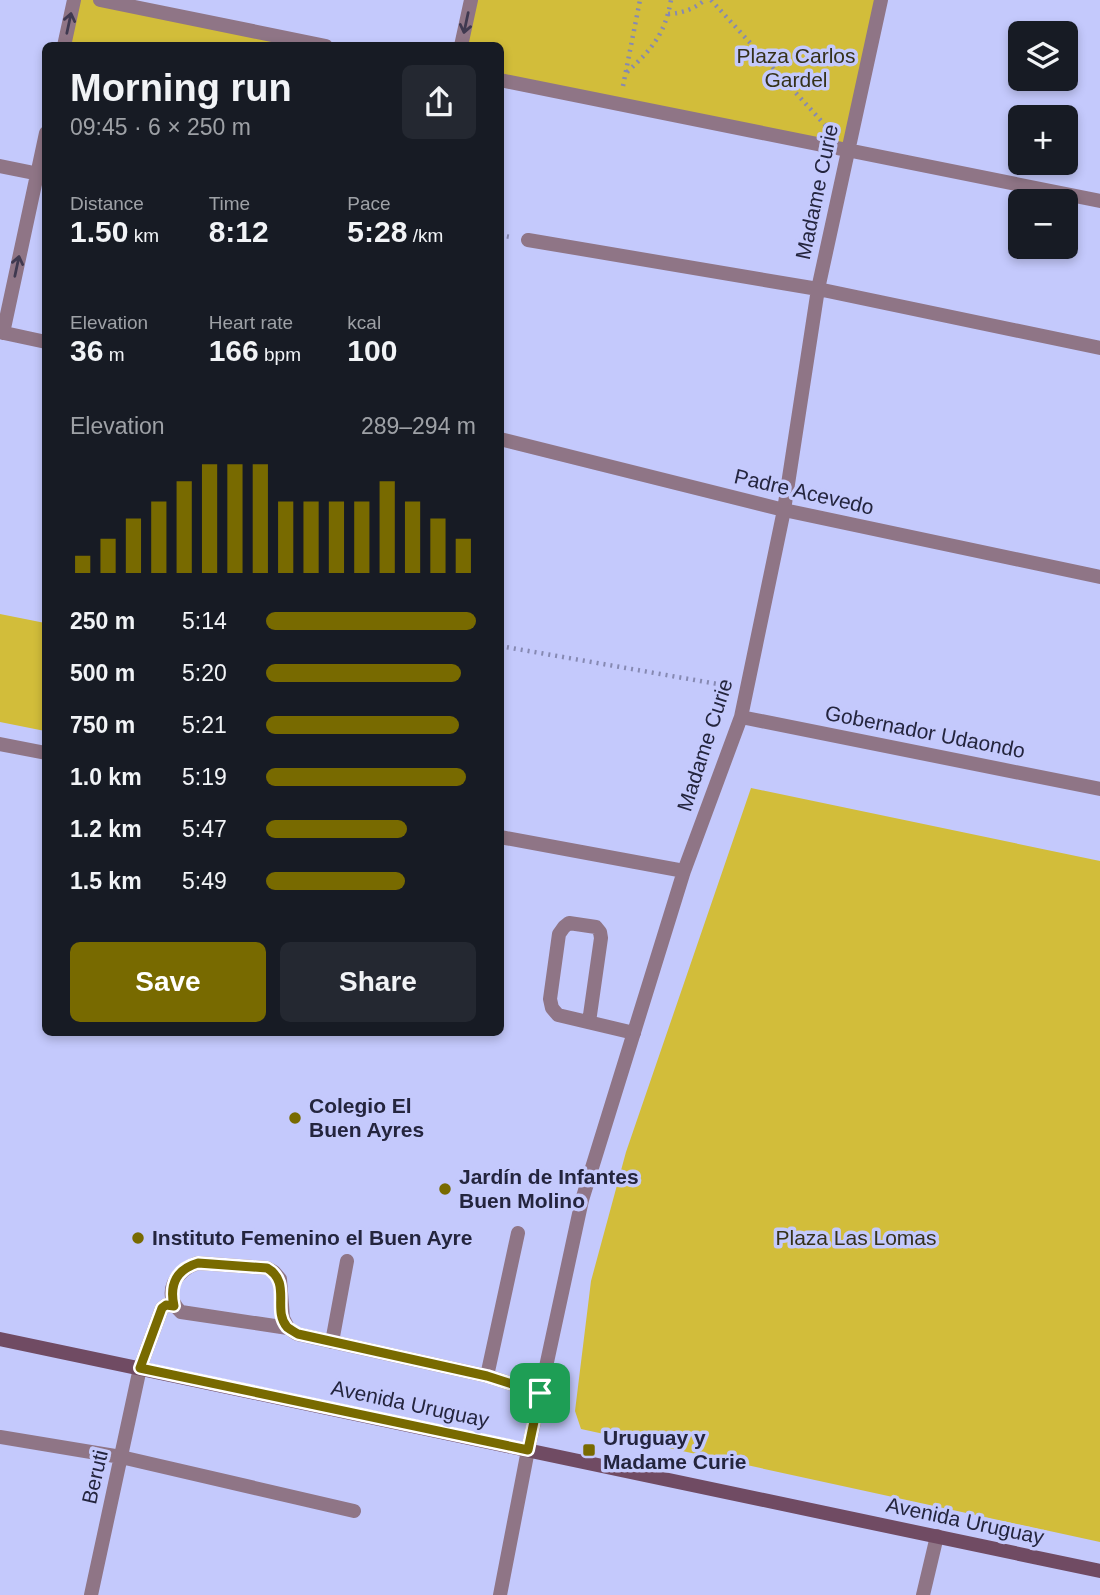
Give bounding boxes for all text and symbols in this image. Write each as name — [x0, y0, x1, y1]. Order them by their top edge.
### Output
one-way arrow — [459, 11, 473, 34]
one-way arrow — [63, 12, 76, 35]
map controls — [1008, 21, 1078, 259]
button: layers — [1008, 21, 1078, 91]
park label: Plaza Carlos Gardel — [736, 44, 856, 91]
button: share — [402, 65, 476, 139]
text: Morning run — [70, 67, 292, 109]
button: + — [1008, 105, 1078, 175]
text: 09:45 · 6 × 250 m — [70, 114, 251, 140]
street label: Madame Curie — [791, 122, 842, 262]
button: − — [1008, 189, 1078, 259]
text: Distance — [70, 193, 144, 214]
text: Time — [209, 193, 250, 214]
text: Pace — [347, 193, 391, 214]
text: 1.50 — [70, 215, 128, 248]
text: 8:12 — [209, 215, 269, 248]
text: 5:28 — [347, 215, 407, 248]
text: km — [128, 225, 159, 246]
text: /km — [407, 225, 443, 246]
one-way arrow — [10, 255, 24, 278]
text: Elevation — [70, 312, 148, 333]
text: Heart rate — [209, 312, 293, 333]
text: kcal — [347, 312, 381, 333]
text: 36 — [70, 334, 103, 367]
text: 166 — [209, 334, 259, 367]
text: 100 — [347, 334, 397, 367]
text: m — [103, 344, 124, 365]
text: bpm — [259, 344, 301, 365]
text: Elevation — [70, 413, 165, 439]
text: 289–294 m — [361, 413, 476, 439]
street label: Padre Acevedo — [732, 464, 876, 519]
text: 250 m — [70, 608, 135, 634]
text: 5:14 — [182, 608, 227, 634]
text: 500 m — [70, 660, 135, 686]
text: 5:20 — [182, 660, 227, 686]
street label: Madame Curie — [672, 676, 737, 814]
street label: Gobernador Udaondo — [823, 701, 1027, 762]
text: 750 m — [70, 712, 135, 738]
text: 5:21 — [182, 712, 227, 738]
text: 1.0 km — [70, 764, 142, 790]
text: 5:19 — [182, 764, 227, 790]
text: 1.2 km — [70, 816, 142, 842]
text: 5:47 — [182, 816, 227, 842]
text: 1.5 km — [70, 868, 142, 894]
text: 5:49 — [182, 868, 227, 894]
button: Save — [70, 942, 266, 1022]
button: Share — [280, 942, 476, 1022]
place label: Colegio El Buen Ayres — [309, 1094, 424, 1141]
marker: Colegio El Buen Ayres — [287, 1110, 303, 1126]
place label: Jardín de Infantes Buen Molino — [459, 1165, 639, 1212]
marker: Jardín de Infantes Buen Molino — [437, 1181, 453, 1197]
place label: Instituto Femenino el Buen Ayre — [152, 1226, 472, 1249]
park label: Plaza Las Lomas — [775, 1226, 937, 1249]
marker: Instituto Femenino el Buen Ayre — [130, 1230, 146, 1246]
pin — [510, 1363, 570, 1423]
icon: arrive — [521, 1374, 559, 1412]
street label: Avenida Uruguay — [329, 1376, 492, 1432]
place label: Uruguay y Madame Curie — [603, 1426, 747, 1473]
marker: Uruguay y Madame Curie — [581, 1442, 597, 1458]
street label: Beruti — [77, 1448, 112, 1506]
street label: Avenida Uruguay — [884, 1493, 1047, 1549]

